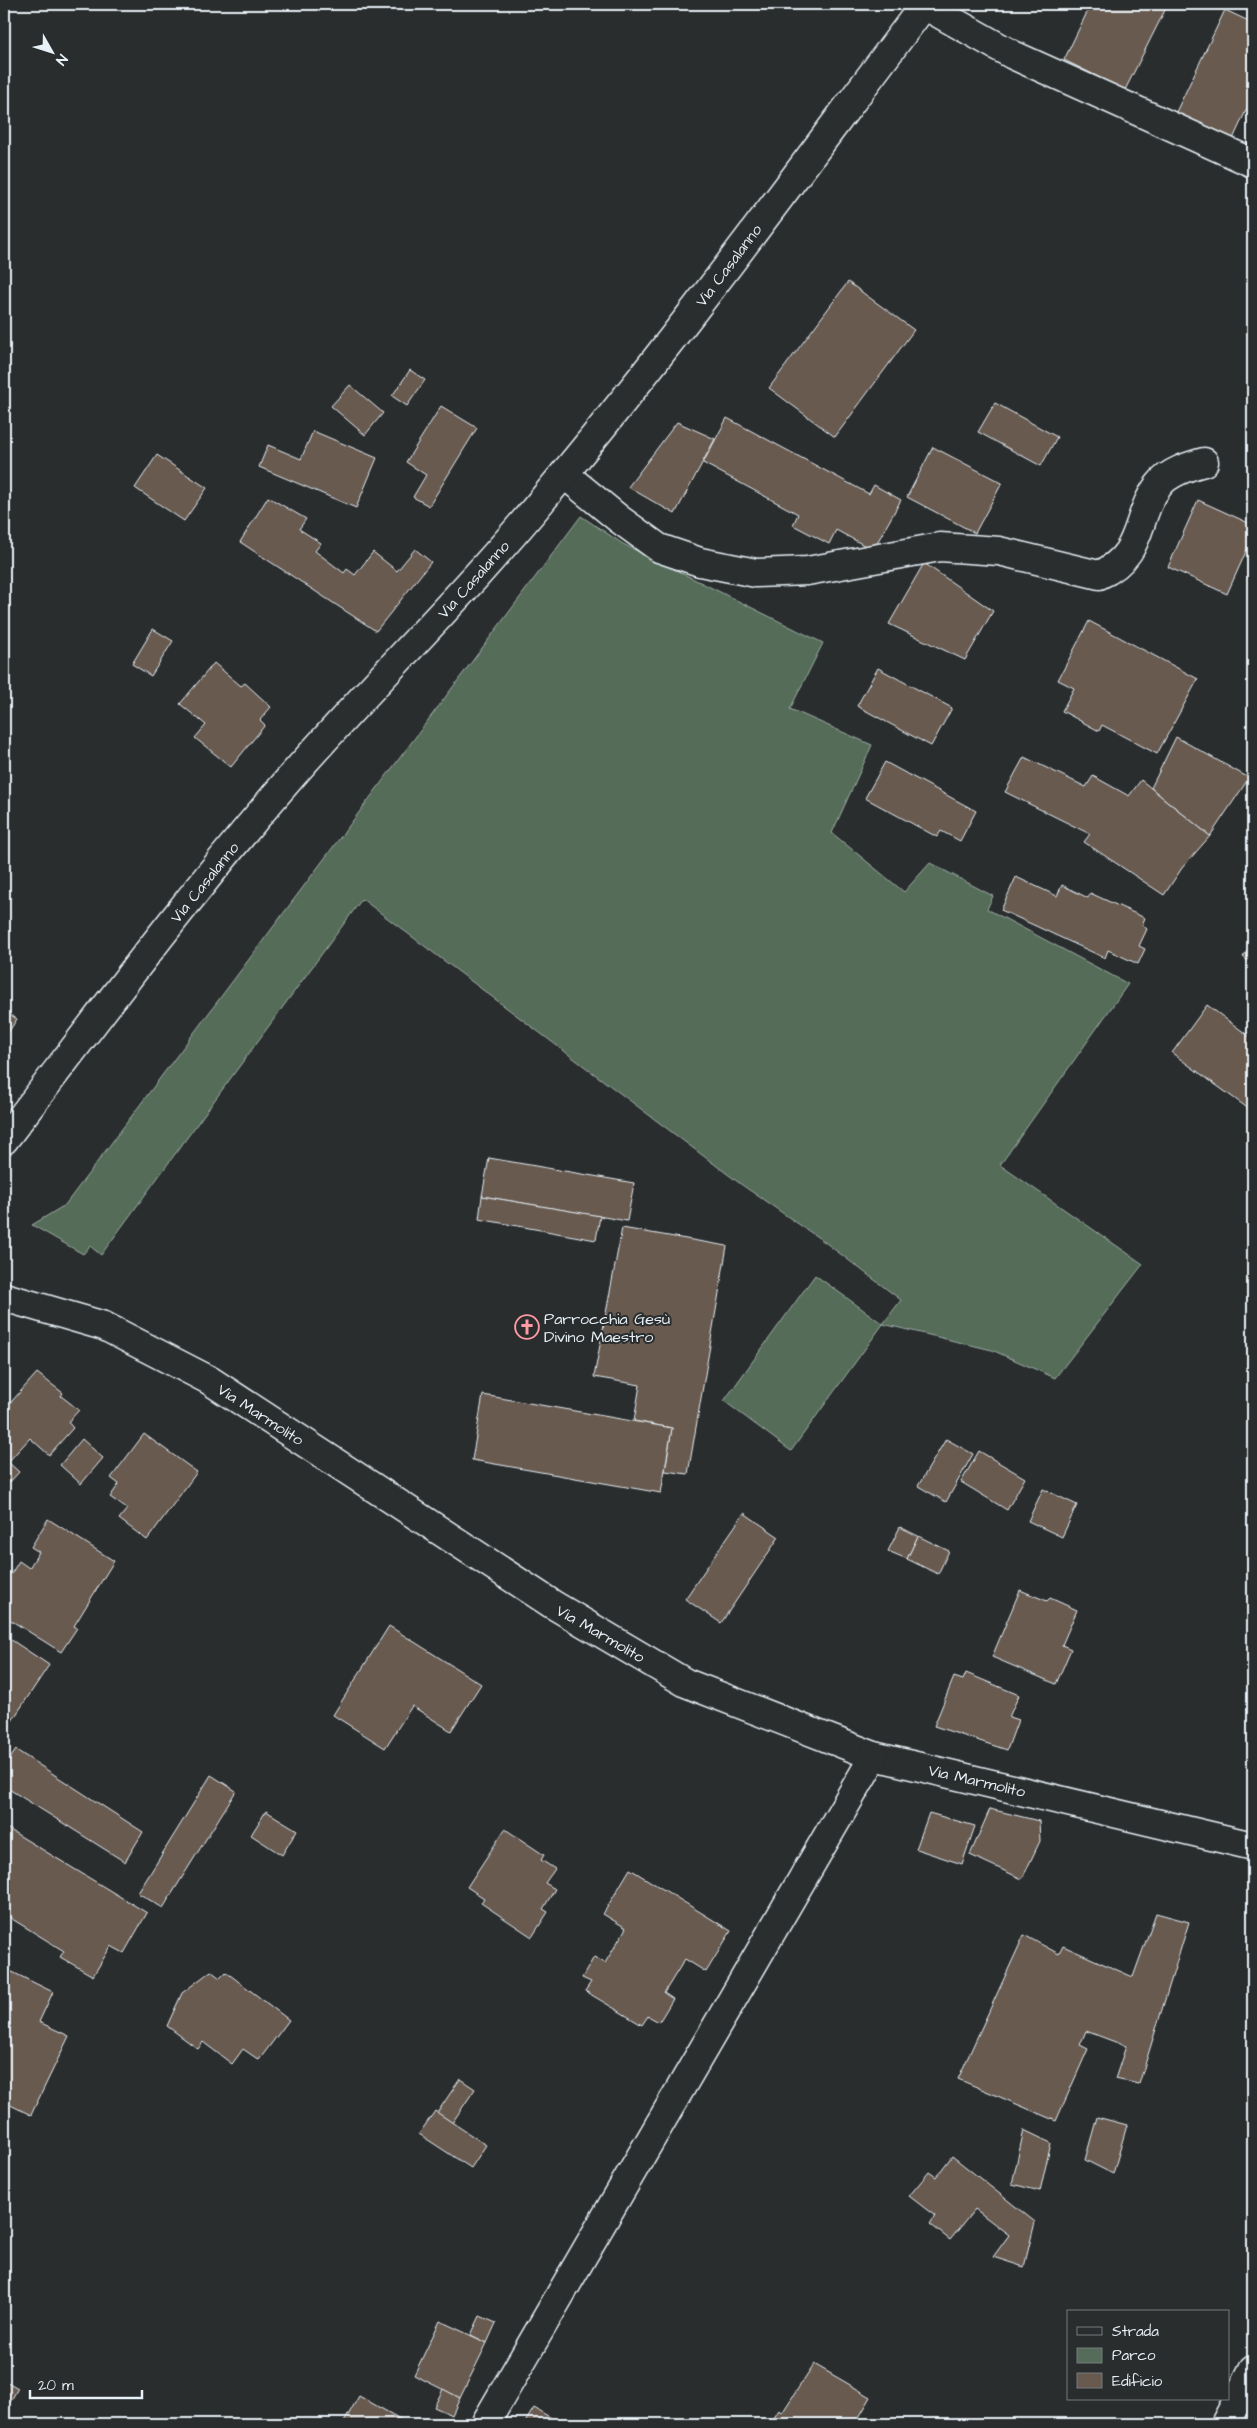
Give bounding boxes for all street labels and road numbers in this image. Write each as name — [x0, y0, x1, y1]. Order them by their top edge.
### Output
street label: Via Casalanno — [690, 220, 767, 311]
street label: Via Casalanno — [433, 536, 515, 624]
street label: Via Casalanno — [165, 838, 244, 928]
street label: Via Marmolito — [213, 1379, 308, 1451]
street label: Via Marmolito — [552, 1600, 649, 1668]
street label: Via Marmolito — [926, 1759, 1028, 1803]

